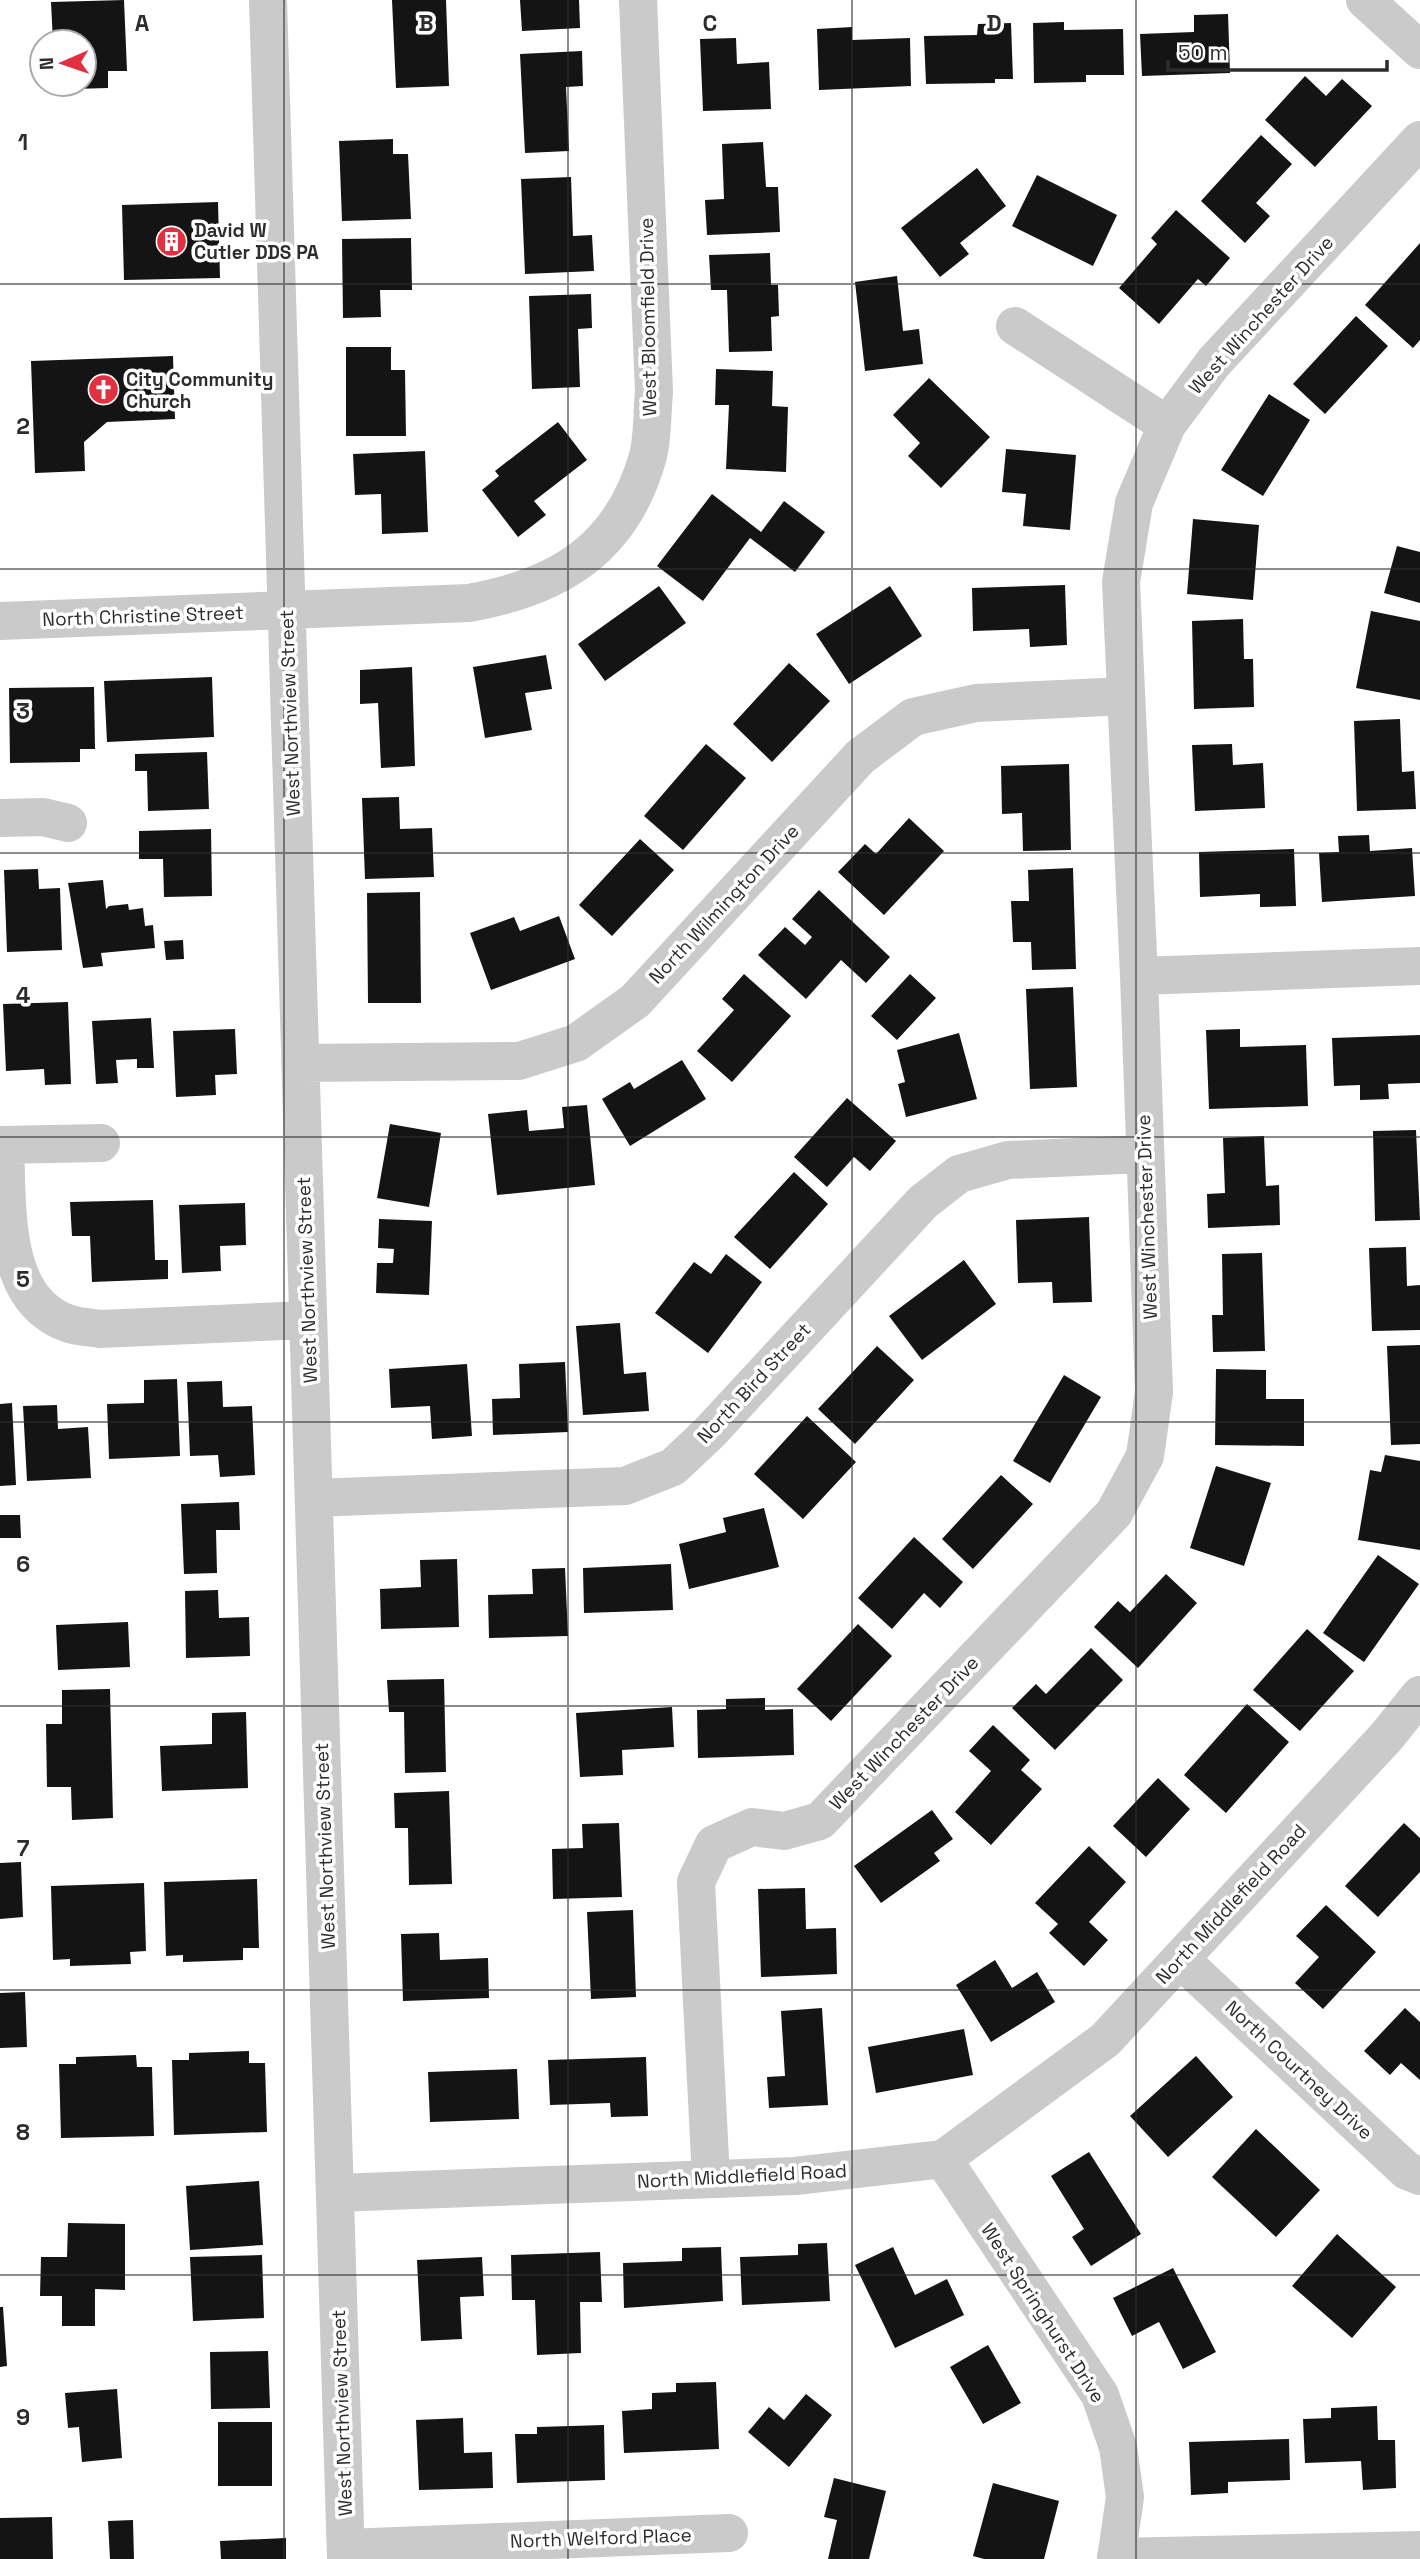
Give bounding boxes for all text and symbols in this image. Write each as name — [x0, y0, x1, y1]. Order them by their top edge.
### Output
text: A — [135, 8, 150, 38]
text: B — [418, 8, 434, 38]
text: C — [703, 8, 717, 38]
text: D — [986, 8, 1002, 38]
north arrow — [28, 28, 98, 98]
scale bar — [1168, 28, 1387, 72]
text: 50 m — [1178, 39, 1228, 66]
text: N — [34, 57, 59, 70]
text: 1 — [18, 127, 28, 157]
street label: West Bloomfield Drive — [634, 217, 662, 417]
place label: David W Cutler DDS PA — [194, 218, 319, 265]
building icon: David W Cutler DDS PA — [154, 224, 188, 258]
street label: West Winchester Drive — [1183, 230, 1339, 400]
place label: City Community Church — [126, 367, 273, 414]
church icon: City Community Church — [86, 373, 120, 407]
text: 2 — [16, 411, 30, 441]
street label: North Christine Street — [42, 600, 244, 632]
street label: West Northview Street — [274, 609, 306, 817]
text: 3 — [16, 696, 30, 726]
street label: North Wilmington Drive — [643, 819, 805, 989]
text: 4 — [16, 980, 31, 1010]
street label: West Winchester Drive — [1131, 1114, 1163, 1320]
street label: West Northview Street — [291, 1176, 323, 1384]
text: 5 — [16, 1264, 30, 1294]
street label: North Bird Street — [692, 1317, 816, 1449]
text: 6 — [16, 1549, 30, 1579]
street label: West Winchester Drive — [824, 1651, 984, 1815]
street label: West Northview Street — [309, 1742, 341, 1950]
street label: North Middlefield Road — [1150, 1819, 1312, 1989]
text: 7 — [17, 1833, 30, 1863]
street label: North Courtney Drive — [1220, 1995, 1378, 2145]
text: 8 — [16, 2117, 30, 2147]
street label: North Middlefield Road — [636, 2158, 848, 2194]
street label: West Springhurst Drive — [975, 2218, 1111, 2408]
street label: West Northview Street — [326, 2309, 358, 2517]
text: 9 — [16, 2402, 30, 2432]
street label: North Welford Place — [510, 2522, 692, 2554]

